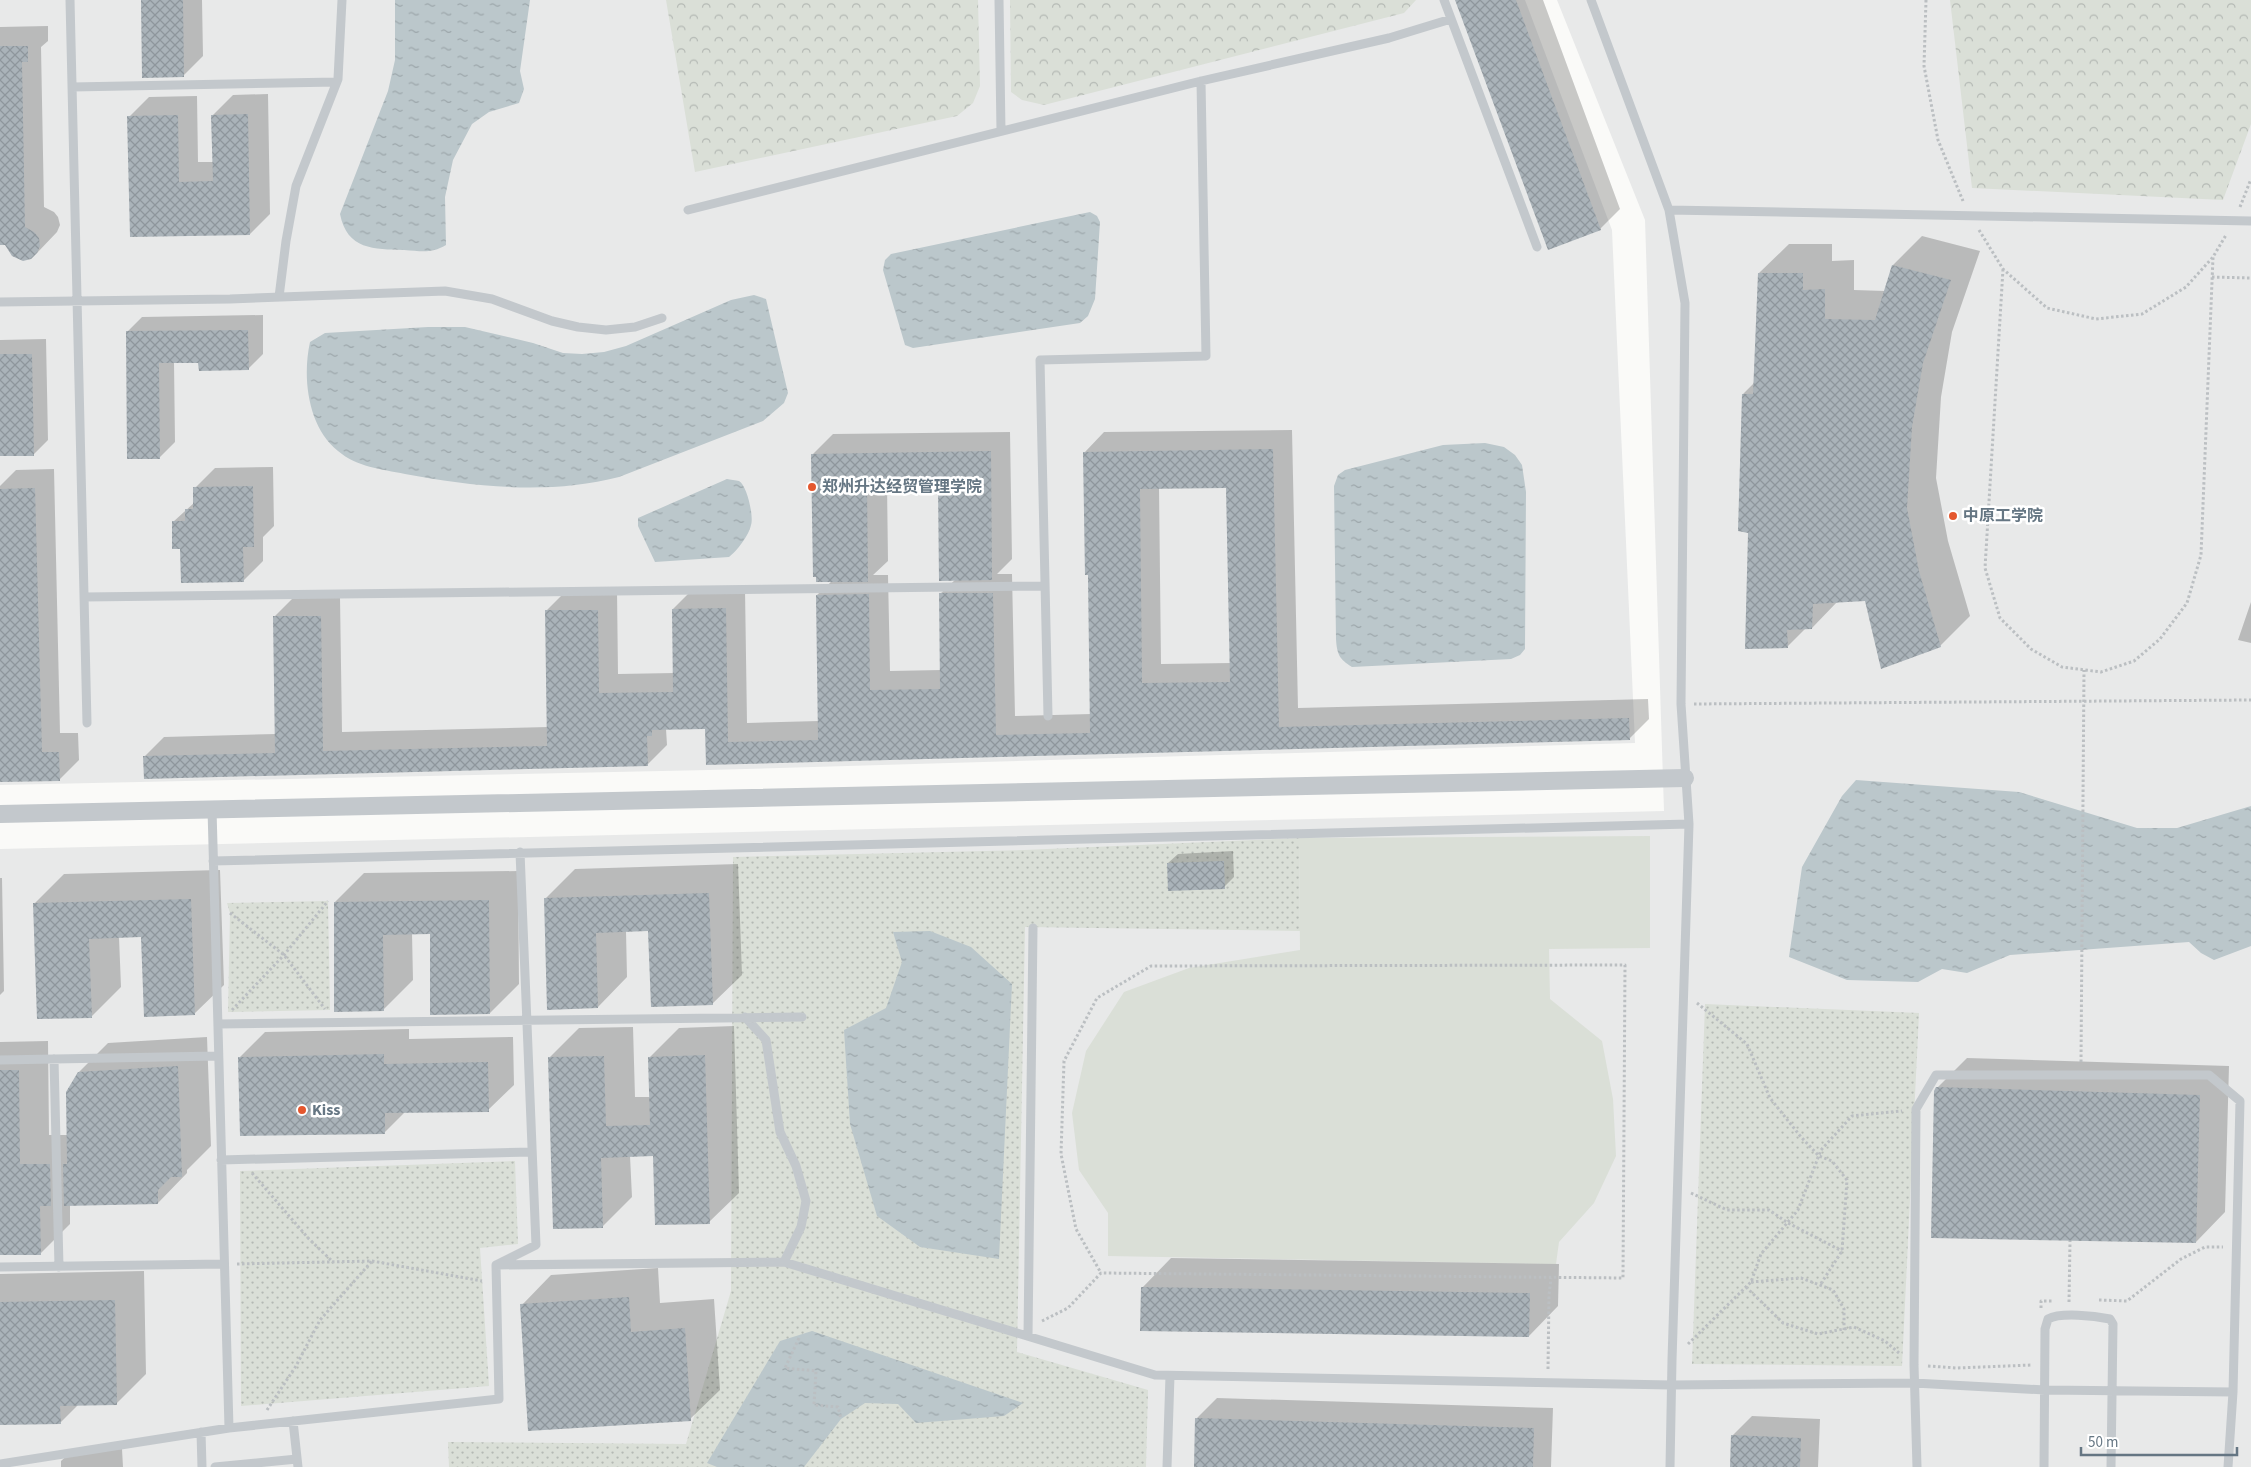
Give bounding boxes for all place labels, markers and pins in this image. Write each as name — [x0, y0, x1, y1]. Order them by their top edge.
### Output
place label: 郑州升达经贸管理学院 — [822, 476, 982, 498]
marker: 郑州升达经贸管理学院 — [806, 481, 818, 493]
place label: 中原工学院 — [1963, 505, 2043, 527]
marker: 中原工学院 — [1947, 510, 1959, 522]
place label: Kiss — [312, 1099, 340, 1121]
marker: Kiss — [296, 1104, 308, 1116]

